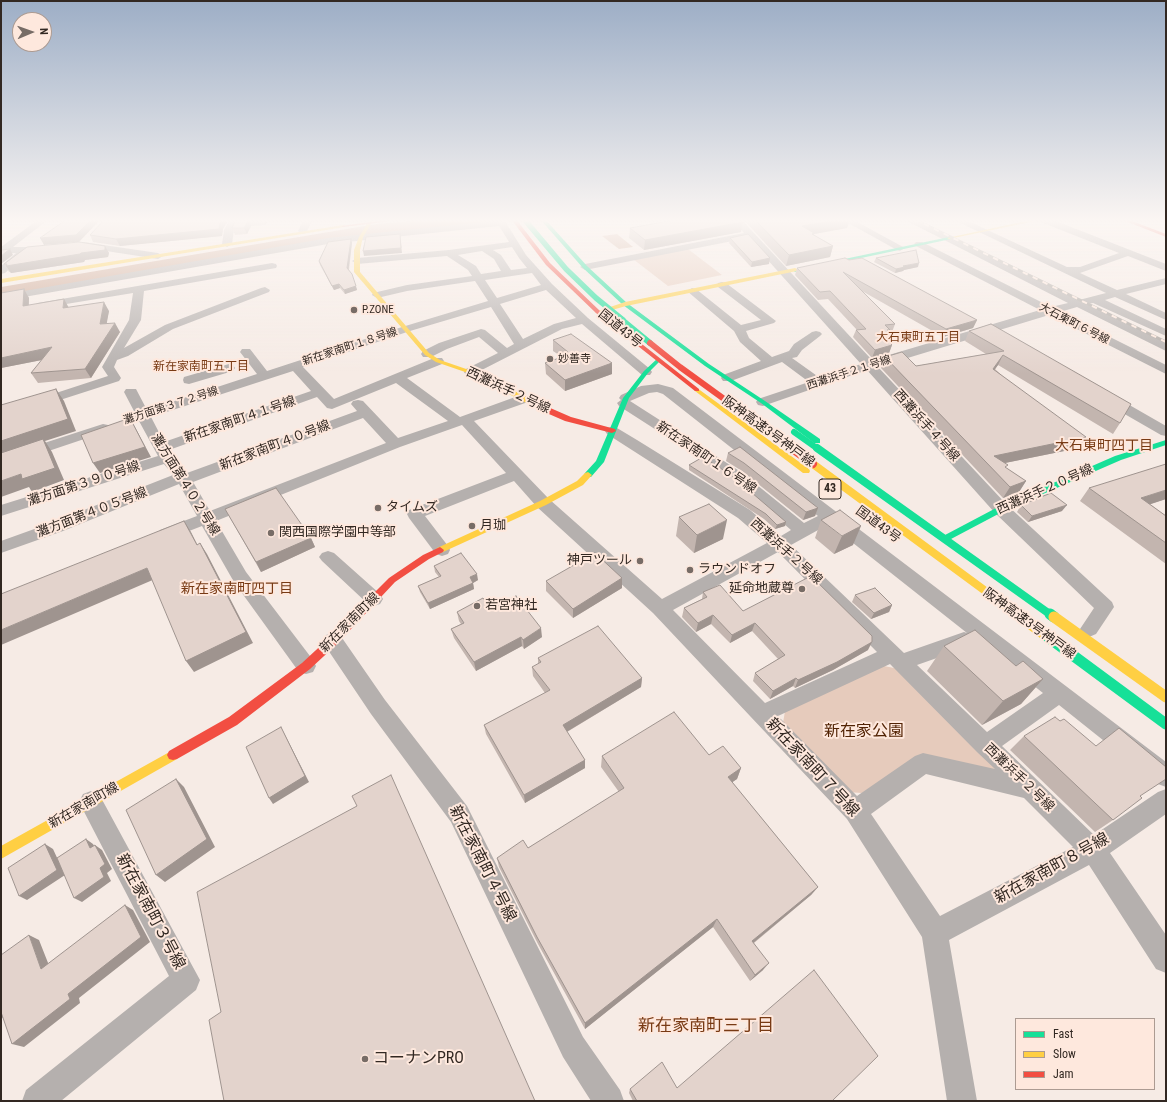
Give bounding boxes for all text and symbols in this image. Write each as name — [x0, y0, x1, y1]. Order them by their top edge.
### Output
north arrow — [12, 12, 52, 52]
text: N — [37, 28, 50, 35]
street label: 大石東町６号線 — [1037, 301, 1111, 347]
place label: P.ZONE — [362, 303, 394, 317]
marker: P.ZONE — [349, 305, 359, 315]
street label: 国道43号 — [595, 307, 645, 351]
street label: 新在家南町１８号線 — [301, 325, 399, 369]
district label: 大石東町五丁目 — [876, 331, 960, 345]
place label: 妙善寺 — [558, 352, 591, 366]
street label: 西灘浜手２１号線 — [805, 353, 893, 393]
marker: 妙善寺 — [545, 354, 555, 364]
district label: 新在家南町五丁目 — [153, 360, 249, 374]
street label: 西灘浜手２号線 — [463, 365, 553, 417]
street label: 灘方面第３７２号線 — [122, 384, 220, 428]
street label: 西灘浜手４号線 — [890, 387, 962, 465]
street label: 阪神高速3号神戸線 — [719, 393, 817, 471]
street label: 新在家南町４１号線 — [182, 394, 298, 446]
street label: 新在家南町４０号線 — [218, 418, 332, 474]
street label: 新在家南町１６号線 — [653, 419, 759, 497]
street label: 灘方面第４０２号線 — [147, 431, 223, 539]
district label: 大石東町四丁目 — [1055, 438, 1153, 454]
street label: 灘方面第３９０号線 — [26, 459, 142, 509]
street label: 西灘浜手２０号線 — [994, 462, 1096, 518]
road number: 43 — [819, 479, 841, 499]
street label: 灘方面第４０５号線 — [35, 485, 149, 541]
place label: タイムズ — [386, 500, 438, 516]
marker: タイムズ — [373, 503, 383, 513]
street label: 国道43号 — [852, 503, 904, 547]
street label: 西灘浜手２号線 — [747, 516, 825, 588]
place label: 月珈 — [480, 518, 506, 534]
marker: 月珈 — [467, 521, 477, 531]
place label: 関西国際学園中等部 — [279, 525, 396, 541]
marker: 関西国際学園中等部 — [266, 528, 276, 538]
place label: 神戸ツール — [567, 553, 632, 569]
marker: 神戸ツール — [635, 556, 645, 566]
place label: ラウンドオフ — [698, 562, 776, 578]
marker: ラウンドオフ — [685, 565, 695, 575]
district label: 新在家南町四丁目 — [181, 581, 293, 597]
place label: 延命地蔵尊 — [729, 581, 794, 597]
marker: 延命地蔵尊 — [797, 584, 807, 594]
street label: 阪神高速3号神戸線 — [980, 585, 1078, 663]
street label: 新在家南町線 — [317, 590, 383, 656]
place label: 若宮神社 — [485, 598, 537, 614]
marker: 若宮神社 — [472, 601, 482, 611]
street label: 新在家南町７号線 — [761, 715, 863, 821]
park label: 新在家公園 — [824, 722, 904, 742]
street label: 西灘浜手２号線 — [981, 741, 1057, 815]
street label: 新在家南町線 — [46, 780, 122, 832]
street label: 新在家南町４号線 — [444, 803, 520, 925]
street label: 新在家南町８号線 — [991, 830, 1113, 908]
street label: 新在家南町３号線 — [111, 851, 189, 973]
district label: 新在家南町三丁目 — [638, 1017, 774, 1037]
legend — [1015, 1018, 1155, 1090]
text: Fast — [1053, 1027, 1073, 1041]
text: Slow — [1053, 1047, 1076, 1061]
place label: コーナンPRO — [373, 1049, 464, 1069]
marker: コーナンPRO — [360, 1054, 370, 1064]
text: Jam — [1053, 1067, 1074, 1081]

